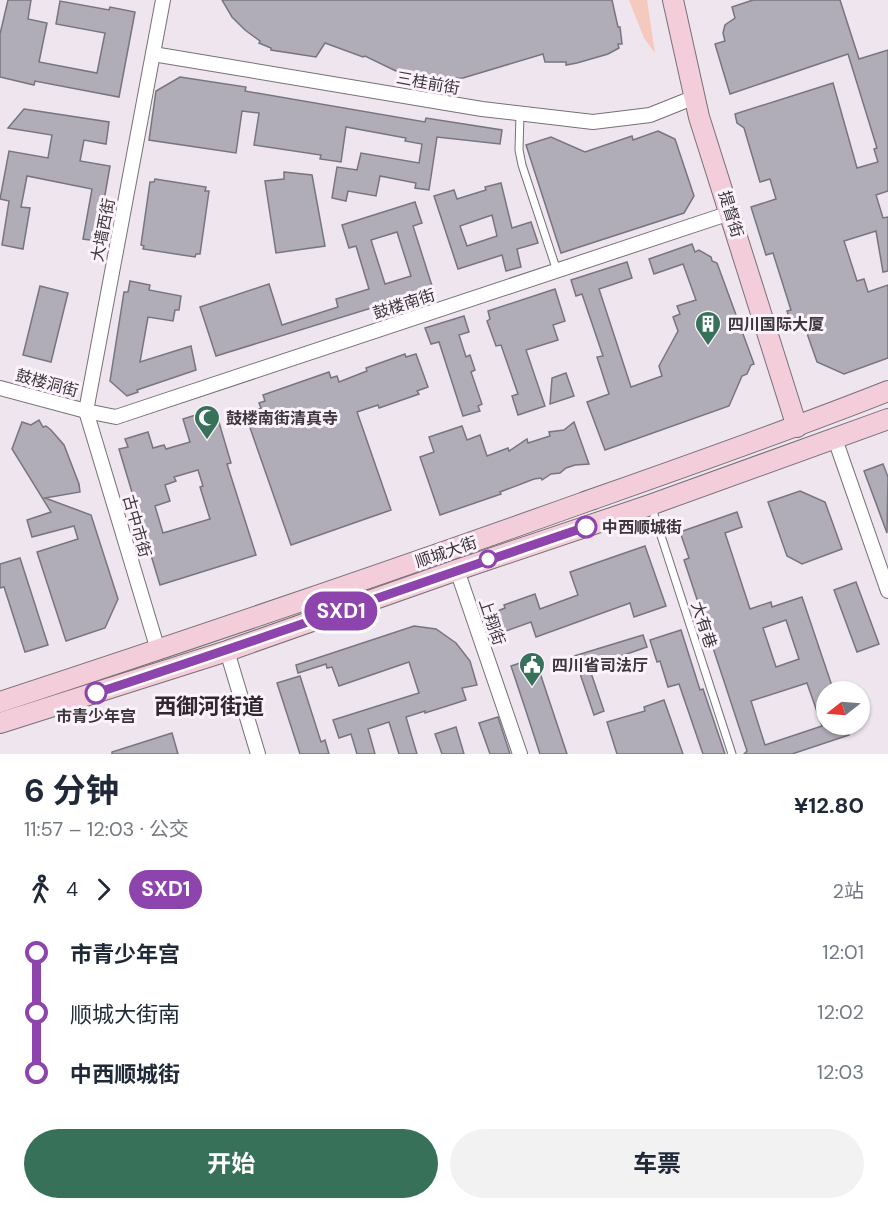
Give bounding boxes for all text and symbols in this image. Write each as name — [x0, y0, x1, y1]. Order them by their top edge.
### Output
street label: 三桂前街 — [395, 67, 461, 99]
street label: 提督街 — [714, 188, 748, 240]
street label: 大墙西街 — [87, 197, 119, 263]
street label: 鼓楼南街 — [370, 284, 438, 324]
building icon: 四川国际大厦 — [693, 309, 723, 347]
place label: 四川国际大厦 — [728, 314, 824, 335]
street label: 鼓楼洞街 — [13, 365, 81, 401]
mosque icon: 鼓楼南街清真寺 — [192, 403, 222, 441]
place label: 鼓楼南街清真寺 — [226, 408, 338, 429]
street label: 古中市街 — [118, 492, 156, 560]
marker: 中西顺城街 — [575, 516, 597, 538]
place label: 中西顺城街 — [602, 517, 682, 538]
street label: 顺城大街 — [412, 532, 480, 572]
unlabelled marker — [479, 550, 497, 568]
line badge: SXD1 — [299, 592, 383, 630]
street label: 上翔街 — [474, 596, 510, 648]
text: SXD1 — [316, 597, 366, 625]
street label: 大有巷 — [687, 599, 721, 651]
public building icon: 四川省司法厅 — [517, 650, 547, 688]
place label: 四川省司法厅 — [552, 655, 648, 676]
north arrow — [816, 681, 870, 735]
map controls — [816, 681, 870, 735]
marker: 市青少年宫 — [85, 682, 107, 704]
district label: 西御河街道 — [154, 692, 264, 721]
place label: 市青少年宫 — [56, 706, 136, 727]
text: 6 分钟 — [24, 769, 119, 812]
text: ¥12.80 — [794, 791, 864, 820]
text: 11:57 – 12:03 · 公交 — [24, 816, 189, 842]
icon: walk — [24, 873, 57, 906]
icon: forward — [87, 873, 120, 906]
text: SXD1 — [141, 875, 190, 903]
text: 4 — [66, 876, 78, 902]
text: 2站 — [832, 878, 864, 904]
text: 12:01 — [822, 939, 864, 965]
text: 市青少年宫 — [70, 940, 180, 969]
text: 12:02 — [817, 999, 864, 1025]
text: 顺城大街南 — [70, 1000, 180, 1029]
text: 12:03 — [817, 1059, 864, 1085]
text: 中西顺城街 — [70, 1060, 180, 1089]
button: 开始 — [24, 1129, 438, 1198]
button: 车票 — [450, 1129, 864, 1198]

